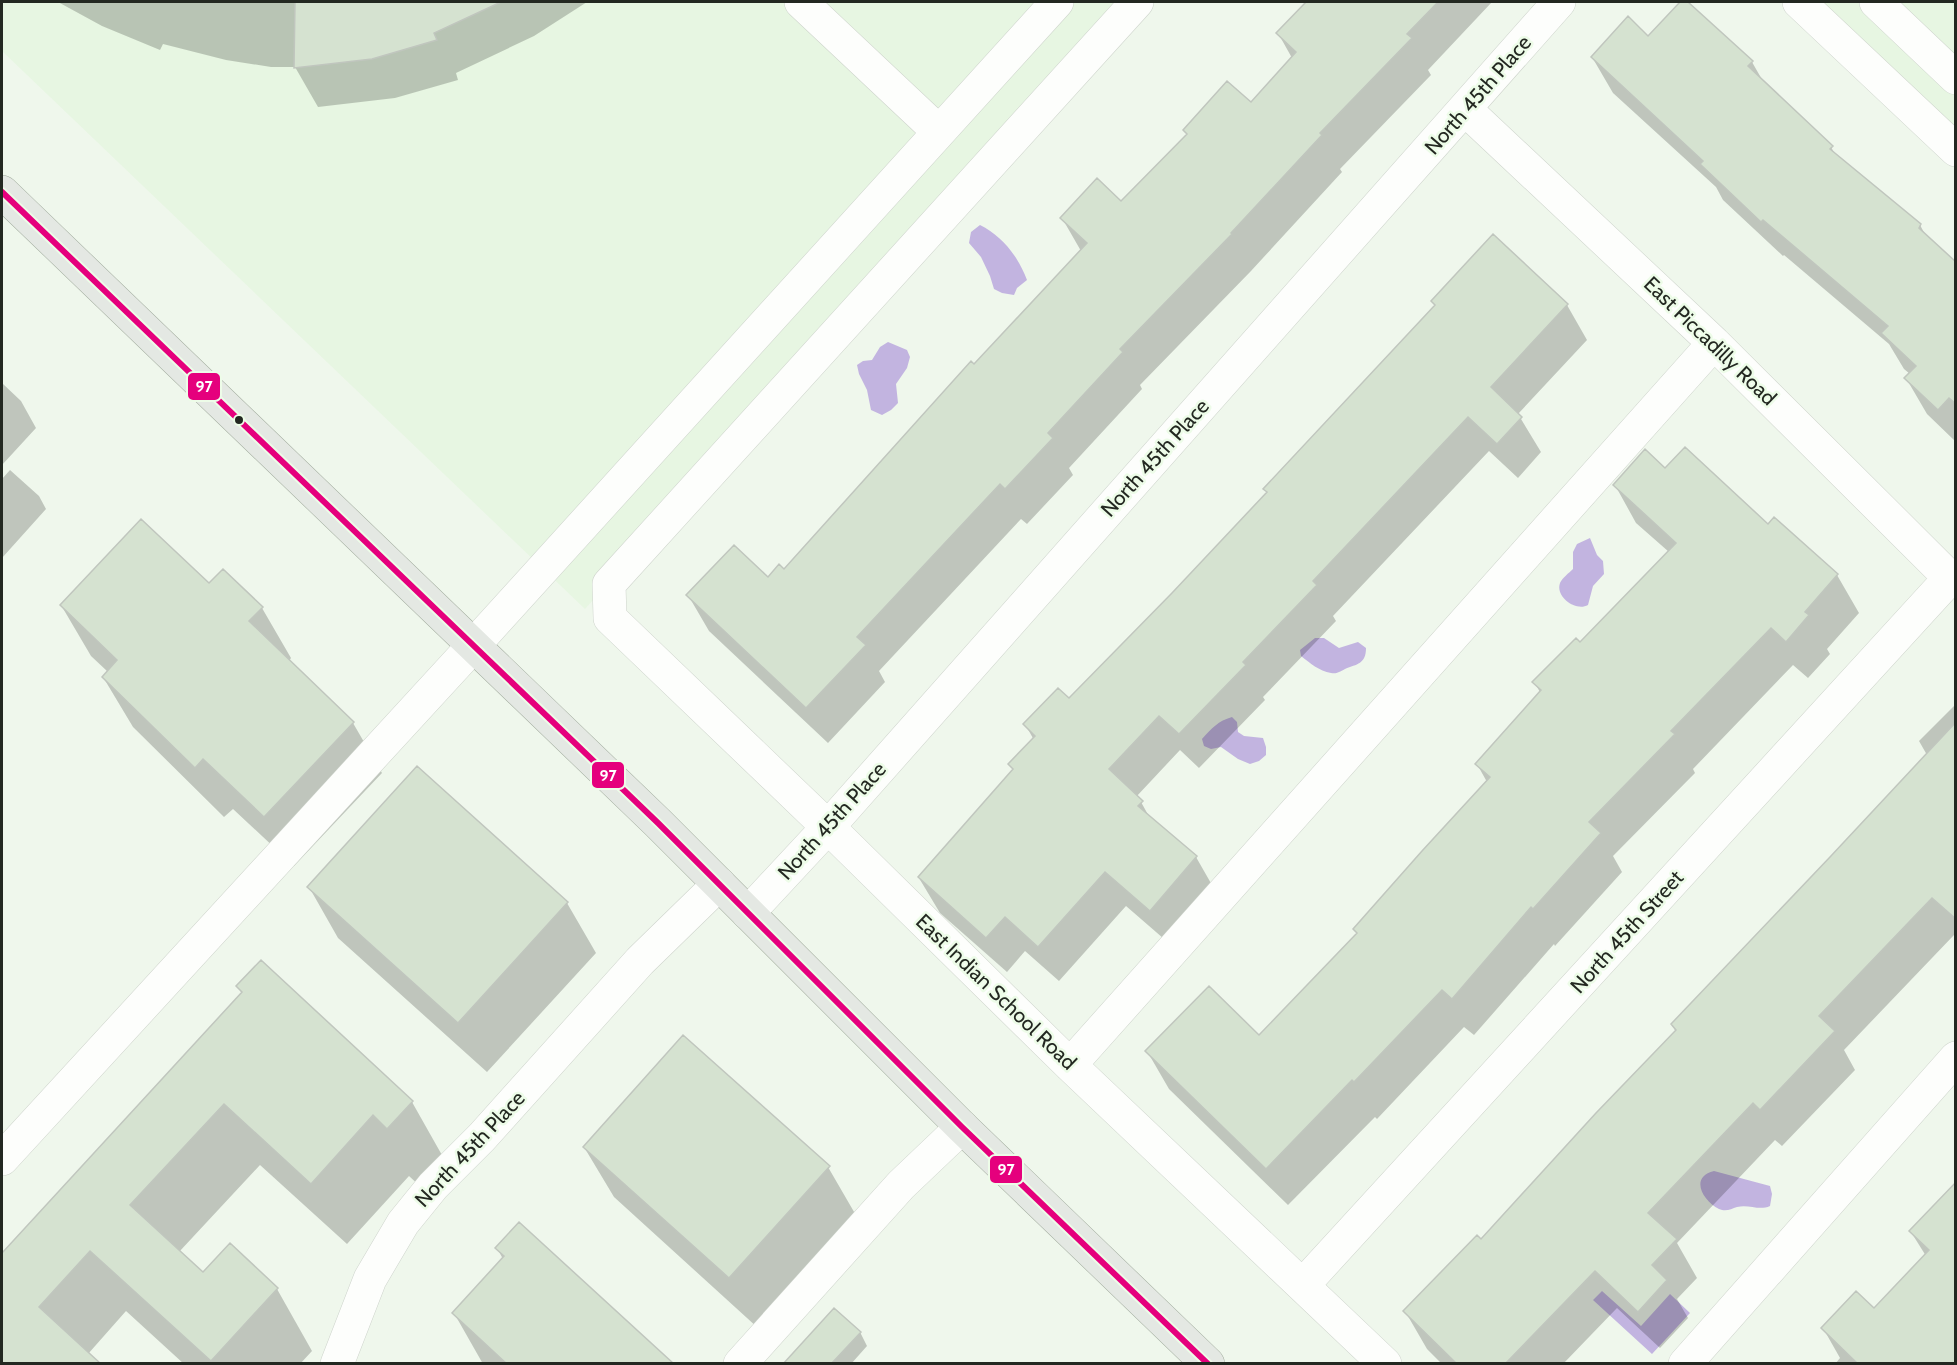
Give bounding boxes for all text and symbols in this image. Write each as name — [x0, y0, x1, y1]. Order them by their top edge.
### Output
street label: North 45th Place — [1419, 30, 1536, 159]
street label: East Piccadilly Road — [1639, 271, 1782, 410]
line badge: 97 — [187, 372, 221, 401]
text: 97 — [195, 377, 213, 396]
street label: North 45th Place — [1095, 394, 1214, 522]
unlabelled marker — [233, 414, 245, 426]
street label: North 45th Place — [772, 757, 891, 885]
line badge: 97 — [591, 761, 625, 789]
text: 97 — [599, 766, 617, 785]
street label: North 45th Street — [1565, 865, 1688, 998]
street label: East Indian School Road — [911, 909, 1082, 1075]
street label: North 45th Place — [409, 1085, 530, 1212]
line badge: 97 — [989, 1155, 1023, 1184]
text: 97 — [997, 1160, 1015, 1179]

